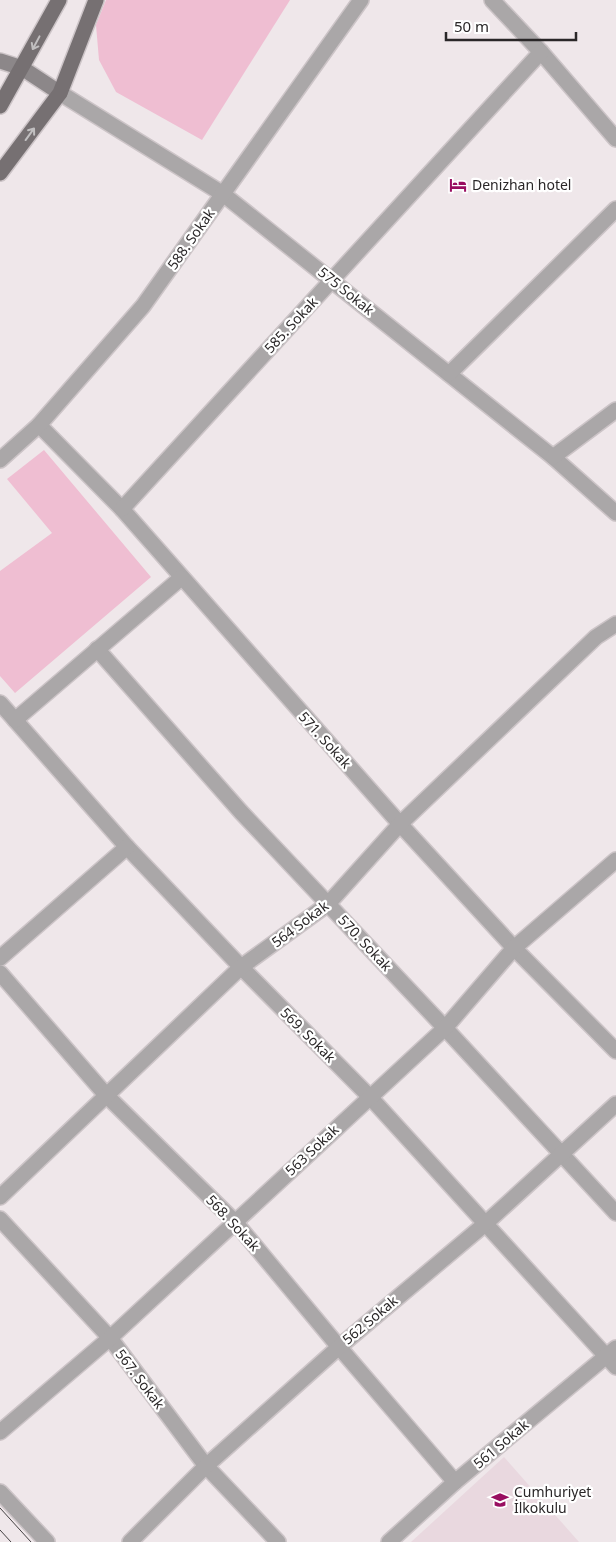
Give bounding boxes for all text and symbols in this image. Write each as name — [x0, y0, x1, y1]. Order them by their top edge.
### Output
scale bar — [446, 10, 576, 42]
text: 50 m — [454, 16, 489, 36]
one-way arrow — [31, 35, 40, 50]
one-way arrow — [24, 128, 35, 141]
hotel icon: Denizhan hotel — [448, 175, 468, 195]
place label: Denizhan hotel — [472, 175, 571, 194]
street label: 588. Sokak — [163, 204, 219, 273]
street label: 575 Sokak — [314, 262, 379, 319]
street label: 585. Sokak — [260, 292, 322, 357]
street label: 571. Sokak — [295, 707, 356, 773]
street label: 564 Sokak — [267, 896, 332, 951]
street label: 570. Sokak — [334, 910, 397, 975]
street label: 569. Sokak — [277, 1003, 340, 1067]
street label: 563 Sokak — [281, 1120, 343, 1179]
street label: 568. Sokak — [202, 1190, 265, 1255]
street label: 562 Sokak — [338, 1291, 402, 1348]
street label: 567. Sokak — [112, 1345, 169, 1413]
street label: 561 Sokak — [469, 1415, 533, 1472]
place label: Cumhuriyet İlkokulu — [514, 1482, 591, 1517]
school or university icon: Cumhuriyet İlkokulu — [490, 1490, 510, 1510]

